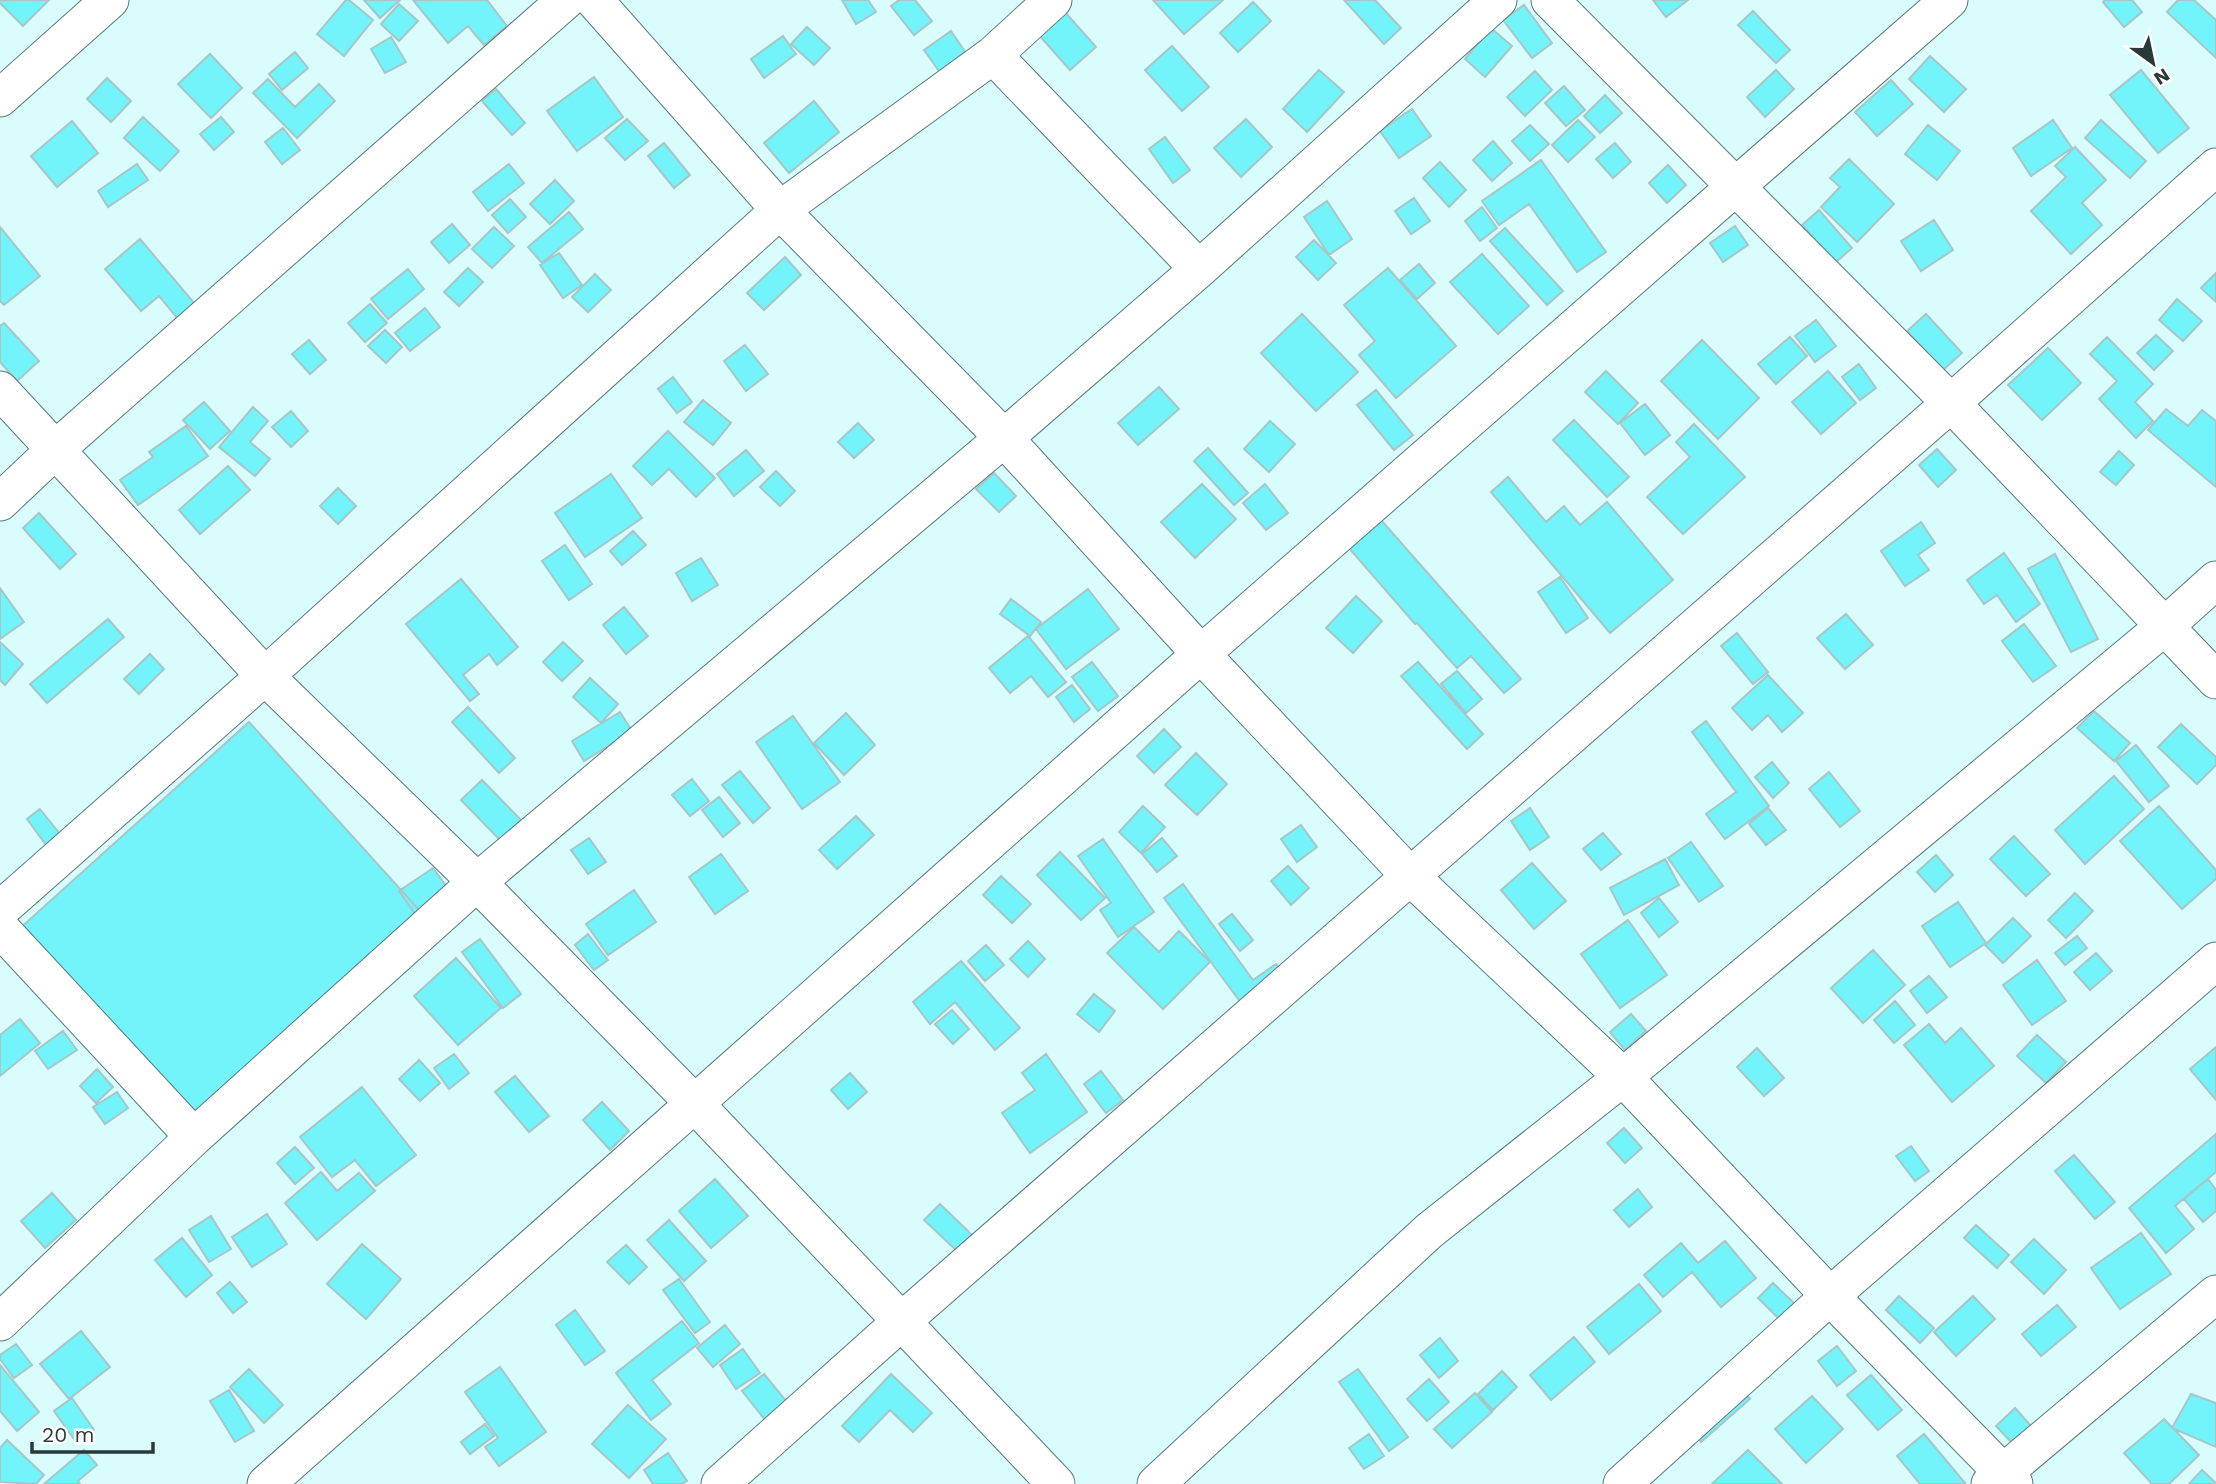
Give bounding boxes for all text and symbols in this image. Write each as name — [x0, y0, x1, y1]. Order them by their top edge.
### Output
north arrow — [2118, 28, 2188, 98]
text: N — [2150, 63, 2174, 90]
scale bar — [32, 1410, 152, 1454]
text: 20 m — [42, 1422, 94, 1447]

